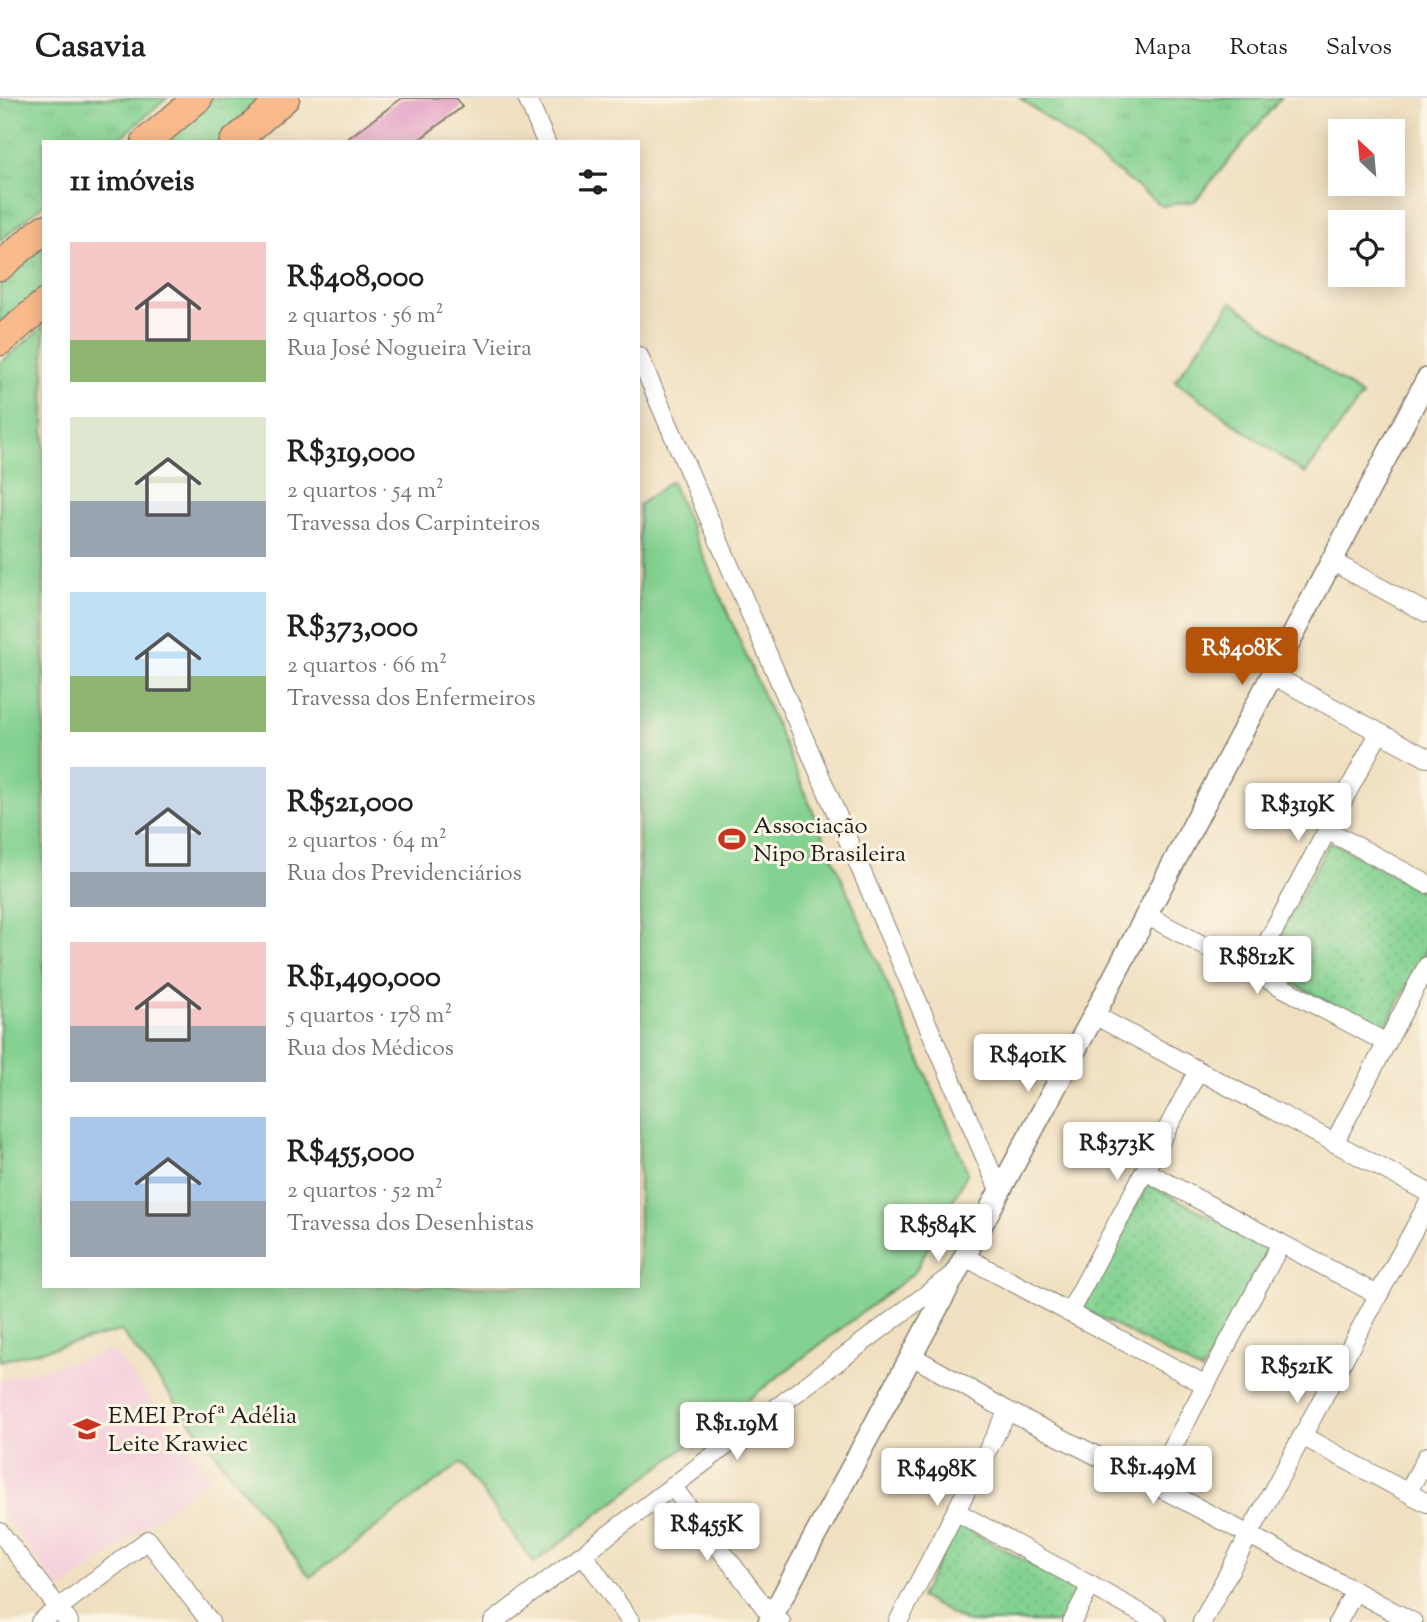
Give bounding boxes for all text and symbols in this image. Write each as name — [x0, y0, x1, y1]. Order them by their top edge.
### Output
text: Casavia — [35, 24, 146, 72]
text: Mapa — [1134, 31, 1192, 65]
text: Rotas — [1230, 31, 1288, 65]
text: Salvos — [1326, 31, 1392, 65]
north arrow — [1328, 119, 1405, 196]
map controls — [1328, 119, 1405, 287]
text: 11 imóveis — [70, 161, 194, 204]
icon: filters — [574, 163, 612, 201]
button: locate — [1328, 210, 1405, 287]
text: R$408,000 — [287, 257, 424, 300]
icon: home — [126, 270, 210, 354]
text: 2 quartos · 56 m² — [287, 300, 444, 333]
text: Rua José Nogueira Vieira — [287, 333, 532, 366]
text: R$319,000 — [287, 432, 415, 475]
icon: home — [126, 445, 210, 529]
text: 2 quartos · 54 m² — [287, 475, 444, 508]
text: Travessa dos Carpinteiros — [287, 508, 540, 541]
text: R$373,000 — [287, 607, 418, 650]
icon: home — [126, 620, 210, 704]
pin: R$408K — [1185, 628, 1299, 687]
text: R$408K — [1202, 633, 1282, 666]
text: 2 quartos · 66 m² — [287, 650, 447, 683]
text: Travessa dos Enfermeiros — [287, 683, 535, 716]
text: R$521,000 — [287, 782, 413, 825]
pin: R$319K — [1241, 784, 1355, 843]
text: R$319K — [1261, 789, 1335, 822]
icon: home — [126, 795, 210, 879]
place label: Associação Nipo Brasileira — [753, 810, 906, 872]
sports icon: Associação Nipo Brasileira — [717, 824, 747, 854]
text: 2 quartos · 64 m² — [287, 825, 447, 858]
text: Rua dos Previdenciários — [287, 858, 522, 891]
pin: R$812K — [1200, 936, 1314, 996]
text: R$812K — [1219, 942, 1295, 975]
text: R$1,490,000 — [287, 957, 441, 1000]
icon: home — [126, 970, 210, 1054]
text: 5 quartos · 178 m² — [287, 1000, 452, 1033]
text: Rua dos Médicos — [287, 1033, 454, 1066]
pin: R$401K — [971, 1034, 1085, 1094]
text: R$401K — [990, 1040, 1066, 1073]
pin: R$373K — [1060, 1122, 1174, 1182]
text: R$373K — [1079, 1128, 1155, 1161]
text: R$455,000 — [287, 1132, 415, 1175]
icon: home — [126, 1145, 210, 1229]
text: 2 quartos · 52 m² — [287, 1175, 443, 1208]
pin: R$584K — [881, 1204, 995, 1264]
text: Travessa dos Desenhistas — [287, 1208, 534, 1241]
text: R$584K — [900, 1210, 976, 1243]
pin: R$521K — [1240, 1346, 1354, 1405]
text: R$521K — [1261, 1351, 1333, 1384]
place label: EMEI Profª Adélia Leite Krawiec — [108, 1400, 297, 1462]
pin: R$1.19M — [672, 1402, 802, 1462]
text: R$1.19M — [696, 1408, 778, 1441]
school or university icon: EMEI Profª Adélia Leite Krawiec — [72, 1414, 102, 1444]
pin: R$1.49M — [1088, 1446, 1218, 1506]
pin: R$498K — [880, 1448, 994, 1508]
text: R$1.49M — [1110, 1452, 1196, 1485]
text: R$498K — [897, 1454, 977, 1487]
pin: R$455K — [650, 1504, 764, 1563]
text: R$455K — [671, 1509, 743, 1542]

